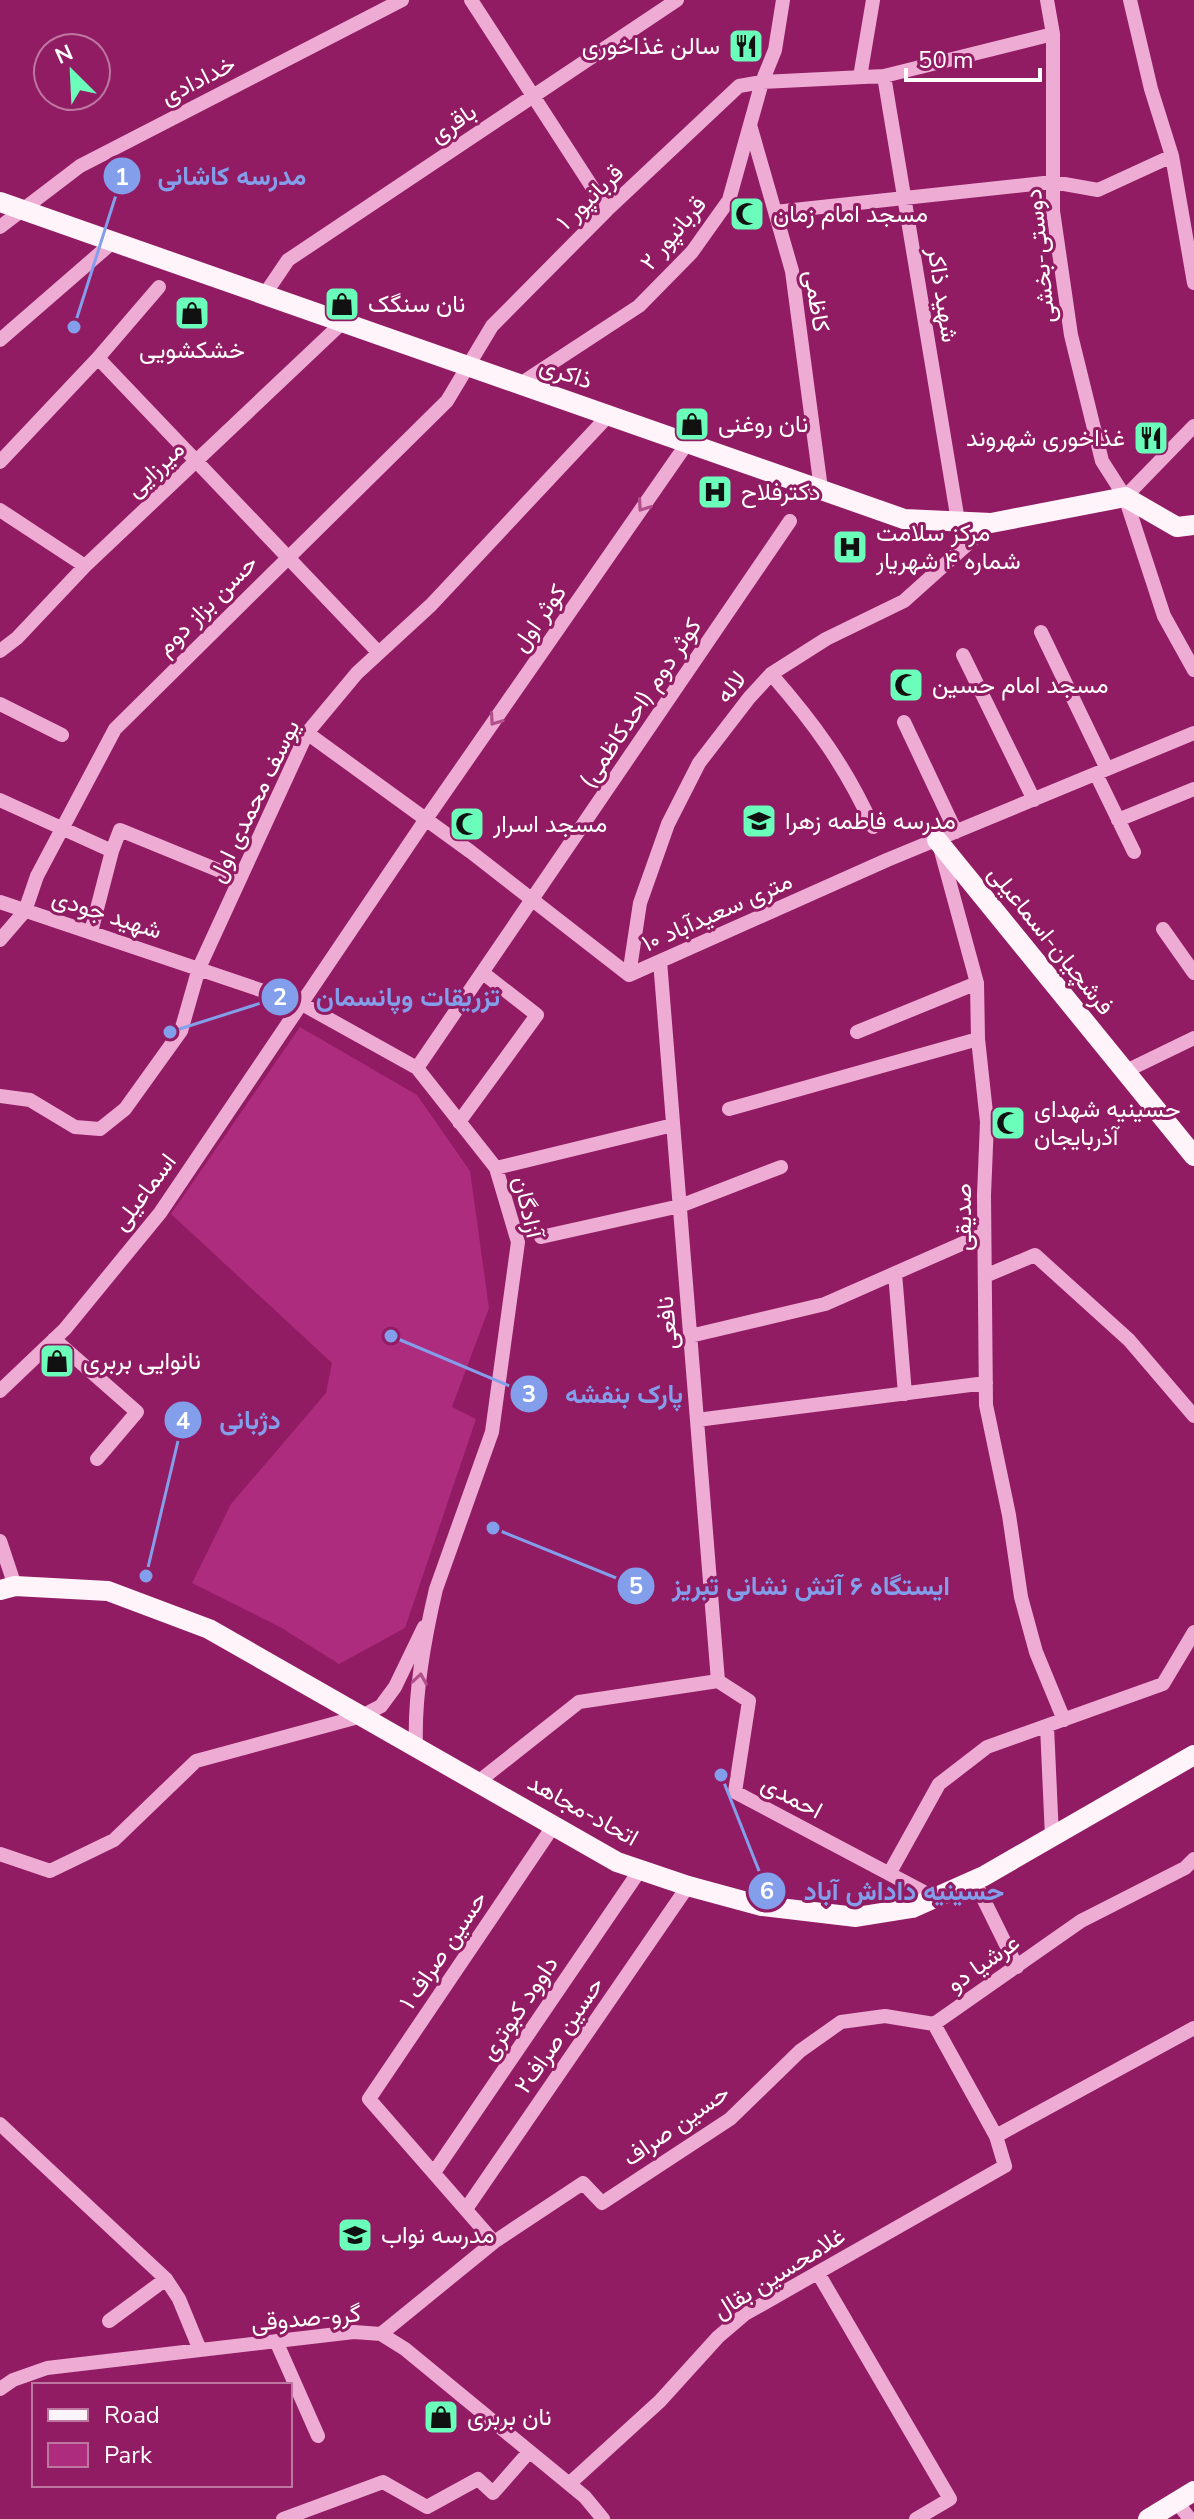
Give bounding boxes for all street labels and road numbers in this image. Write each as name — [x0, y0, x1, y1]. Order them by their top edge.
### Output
street label: خدادادی — [155, 48, 241, 112]
street label: باقری — [423, 96, 483, 150]
street label: قربانپور ۱ — [549, 157, 631, 237]
street label: دوستی-بخشی — [1017, 187, 1063, 325]
street label: قربانپور ۲ — [633, 189, 713, 277]
street label: شهید ذاکر — [920, 244, 966, 345]
street label: کاظمی — [796, 268, 838, 334]
street label: ذاکری — [535, 349, 597, 397]
street label: میرزایی — [119, 434, 191, 504]
street label: حسن بزاز دوم — [149, 547, 265, 663]
street label: کوثر اول — [504, 578, 574, 658]
street label: کوثر دوم (احدکاظمی) — [571, 612, 709, 794]
street label: لاله — [708, 664, 754, 710]
street label: یوسف محمدی اول — [201, 714, 307, 888]
street label: فرشچیان-اسماعیلی — [981, 858, 1121, 1022]
street label: ۱۰ متری سعیدآباد — [637, 865, 797, 959]
street label: شهید جودی — [48, 881, 166, 947]
street label: اسماعیلی — [104, 1147, 184, 1237]
street label: آزادگان — [505, 1173, 551, 1243]
street label: صدیقی — [947, 1183, 979, 1251]
street label: نافعی — [649, 1295, 685, 1351]
street label: اتحاد-مجاهد — [522, 1766, 644, 1854]
street label: احمدی — [756, 1768, 828, 1826]
street label: حسین صراف ۱ — [392, 1884, 494, 2016]
street label: عرشیا دو — [940, 1926, 1026, 2000]
street label: داوود کبوتری — [472, 1950, 566, 2066]
street label: حسین صراف۲ — [507, 1970, 611, 2100]
street label: حسین صراف — [616, 2076, 736, 2174]
street label: غلامحسین بقال — [707, 2220, 851, 2326]
street label: گرو-صدوقی — [250, 2297, 362, 2339]

